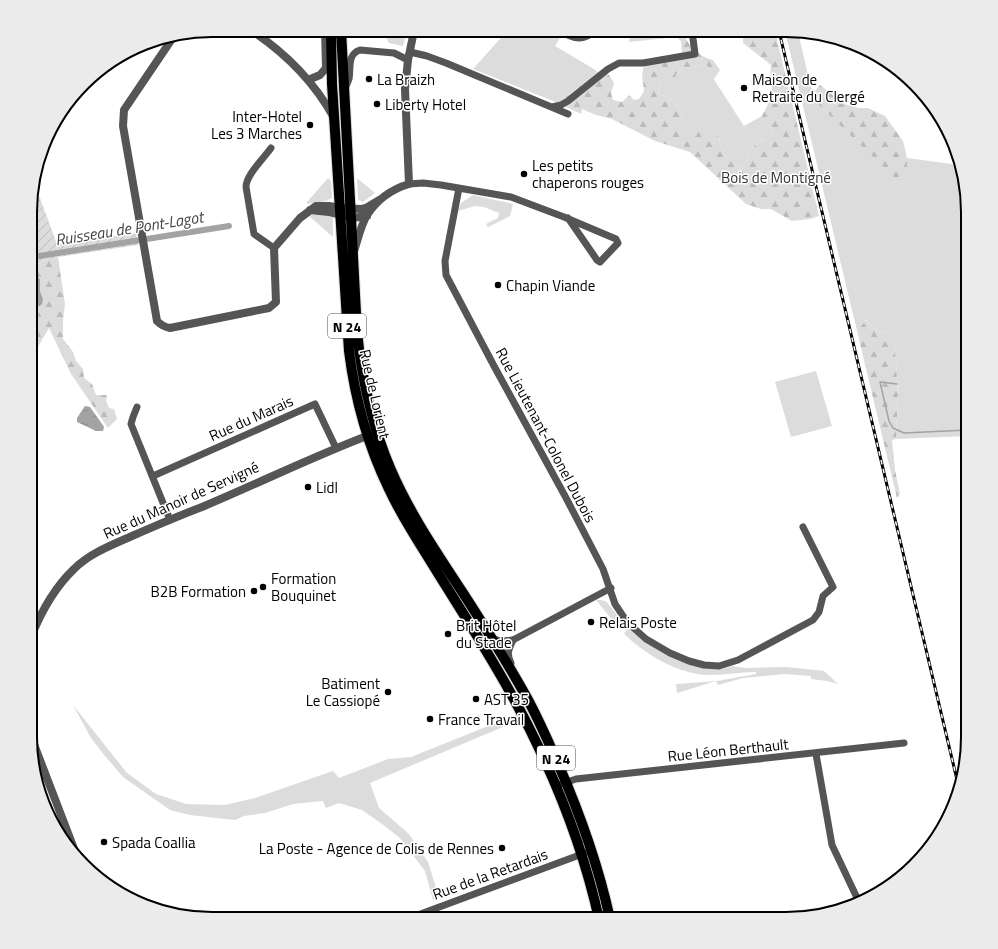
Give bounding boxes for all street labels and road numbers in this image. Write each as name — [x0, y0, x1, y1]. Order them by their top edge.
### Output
road number: N 24 — [328, 314, 366, 338]
street label: Rue Lieutenant-Colonel Dubois — [490, 343, 602, 527]
street label: Rue de Lorient — [354, 347, 397, 442]
street label: Rue du Marais — [205, 389, 297, 447]
street label: Rue du Manoir de Servigné — [99, 455, 263, 545]
street label: Rue Léon Berthault — [666, 732, 790, 768]
road number: N 24 — [537, 746, 575, 770]
street label: Rue de la Retardais — [429, 842, 551, 906]

